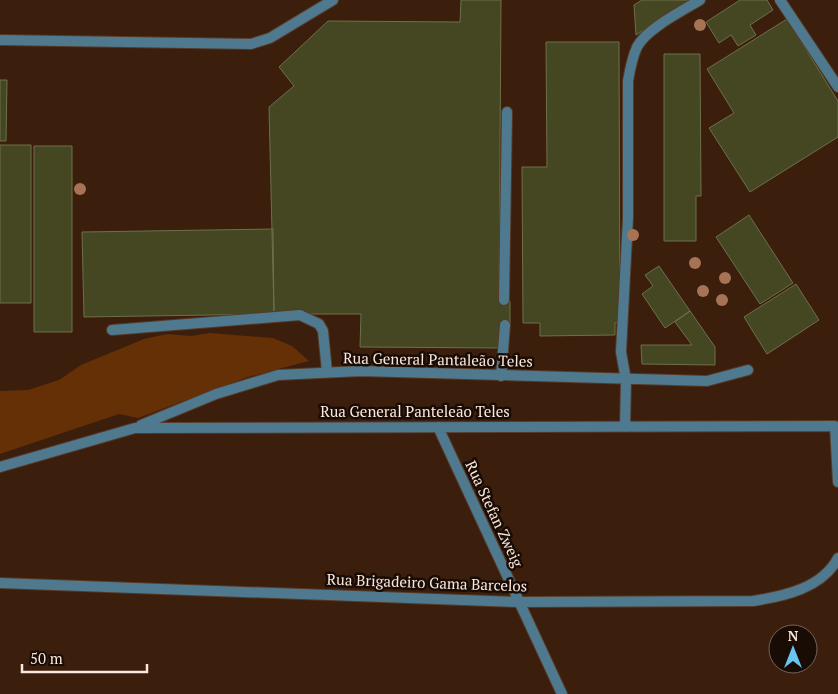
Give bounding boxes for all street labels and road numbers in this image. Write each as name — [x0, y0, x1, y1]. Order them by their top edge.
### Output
street label: Rua General Pantaleão Teles — [343, 347, 533, 371]
street label: Rua General Panteleão Teles — [320, 401, 510, 421]
street label: Rua Stefan Zweig — [461, 457, 529, 571]
street label: Rua Brigadeiro Gama Barcelos — [326, 569, 528, 595]

